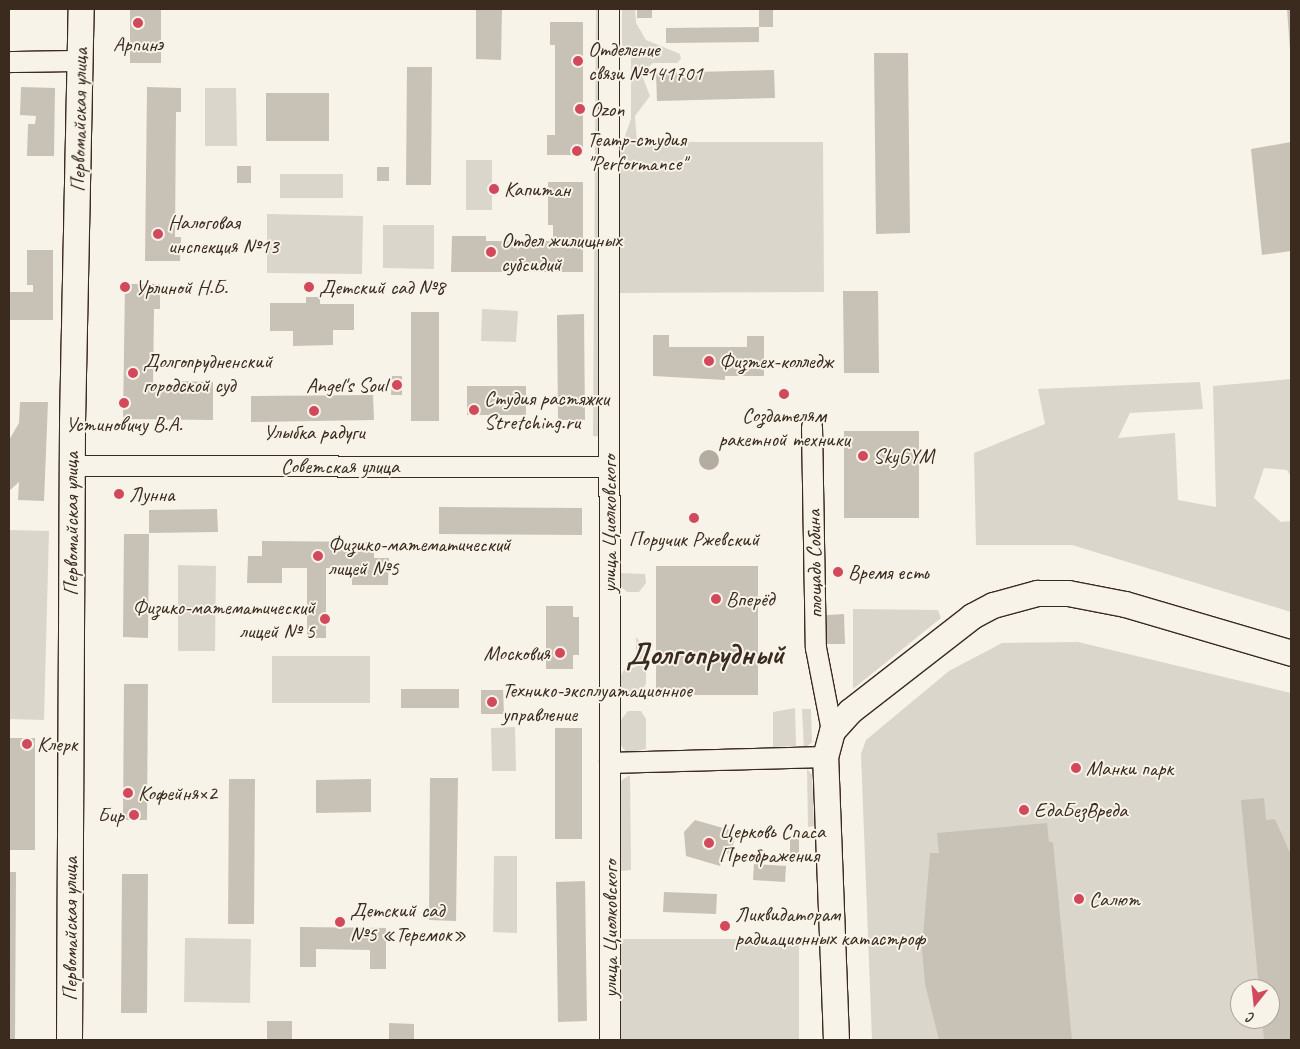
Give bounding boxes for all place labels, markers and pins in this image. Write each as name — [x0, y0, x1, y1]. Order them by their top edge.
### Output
marker: Арпинэ — [132, 17, 144, 29]
place label: Арпинэ — [113, 31, 163, 57]
place label: Отделение связи №141701 — [588, 36, 703, 86]
marker: Отделение связи №141701 — [572, 55, 584, 67]
place label: Ozon — [590, 96, 625, 122]
marker: Ozon — [574, 103, 586, 115]
place label: Театр-студия "Performance" — [587, 126, 686, 176]
marker: Театр-студия "Performance" — [571, 145, 583, 157]
place label: Капитан — [504, 176, 570, 202]
marker: Капитан — [488, 183, 500, 195]
place label: Налоговая инспекция №13 — [168, 209, 279, 259]
place label: Отдел жилищных субсидий — [501, 227, 622, 277]
marker: Налоговая инспекция №13 — [152, 228, 164, 240]
marker: Отдел жилищных субсидий — [485, 246, 497, 258]
place label: Урлиной Н.Б. — [135, 274, 228, 300]
place label: Детский сад №8 — [319, 274, 445, 300]
marker: Урлиной Н.Б. — [119, 281, 131, 293]
marker: Детский сад №8 — [303, 281, 315, 293]
place label: Долгопрудненский городской суд — [143, 348, 272, 398]
place label: Физтех-колледж — [719, 348, 833, 374]
marker: Физтех-колледж — [703, 355, 715, 367]
marker: Долгопрудненский городской суд — [127, 367, 139, 379]
place label: Angel's Soul — [306, 372, 387, 398]
marker: Angel's Soul — [391, 379, 403, 391]
place label: Студия растяжки Stretching.ru — [484, 385, 609, 435]
marker: Создателям ракетной техники — [778, 388, 790, 400]
marker: Устиновичу В.А. — [118, 397, 130, 409]
place label: Создателям ракетной техники — [718, 402, 850, 452]
marker: Студия растяжки Stretching.ru — [468, 404, 480, 416]
marker: Улыбка радуги — [308, 405, 320, 417]
place label: Устиновичу В.А. — [66, 411, 182, 437]
place label: Улыбка радуги — [264, 419, 364, 445]
place label: SkyGYM — [873, 443, 934, 469]
marker: SkyGYM — [857, 450, 869, 462]
place label: Лунна — [129, 481, 174, 507]
marker: Лунна — [113, 488, 125, 500]
marker: Поручик Ржевский — [688, 512, 700, 524]
place label: Поручик Ржевский — [629, 526, 759, 552]
place label: Физико-математический лицей №5 — [328, 531, 511, 581]
marker: Физико-математический лицей №5 — [312, 550, 324, 562]
place label: Время есть — [848, 559, 931, 585]
marker: Время есть — [832, 566, 844, 578]
place label: Вперёд — [726, 586, 774, 612]
marker: Вперёд — [710, 593, 722, 605]
place label: Физико-математический лицей № 5 — [132, 594, 315, 644]
marker: Физико-математический лицей № 5 — [319, 613, 331, 625]
place label: Московия — [483, 640, 550, 666]
marker: Московия — [554, 647, 566, 659]
place label: Технико-эксплуатационное управление — [502, 677, 692, 727]
marker: Технико-эксплуатационное управление — [486, 696, 498, 708]
place label: Клерк — [37, 731, 77, 757]
marker: Клерк — [21, 738, 33, 750]
place label: Манки парк — [1086, 755, 1174, 781]
marker: Манки парк — [1070, 762, 1082, 774]
place label: Кофейня×2 — [138, 780, 217, 806]
marker: Кофейня×2 — [122, 787, 134, 799]
place label: ЕдаБезВреда — [1034, 797, 1127, 823]
place label: Бир — [98, 802, 124, 828]
marker: ЕдаБезВреда — [1018, 804, 1030, 816]
marker: Бир — [128, 809, 140, 821]
place label: Церковь Спаса Преображения — [719, 818, 824, 868]
marker: Церковь Спаса Преображения — [703, 837, 715, 849]
place label: Салют — [1089, 886, 1140, 912]
marker: Салют — [1073, 893, 1085, 905]
place label: Детский сад №5 «Теремок» — [350, 897, 466, 947]
place label: Ликвидаторам радиационных катастроф — [735, 901, 925, 951]
marker: Детский сад №5 «Теремок» — [334, 916, 346, 928]
marker: Ликвидаторам радиационных катастроф — [719, 920, 731, 932]

